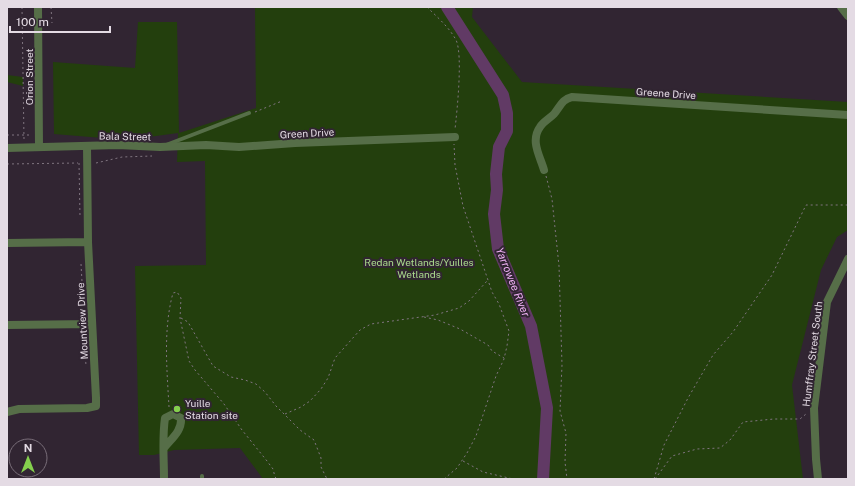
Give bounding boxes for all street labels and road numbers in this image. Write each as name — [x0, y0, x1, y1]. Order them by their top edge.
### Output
street label: Orion Street — [23, 49, 35, 105]
street label: Greene Drive — [636, 85, 697, 101]
street label: Green Drive — [279, 126, 335, 140]
street label: Bala Street — [99, 130, 151, 142]
street label: Mountview Drive — [74, 282, 90, 360]
street label: Humffray Street South — [800, 300, 824, 407]

